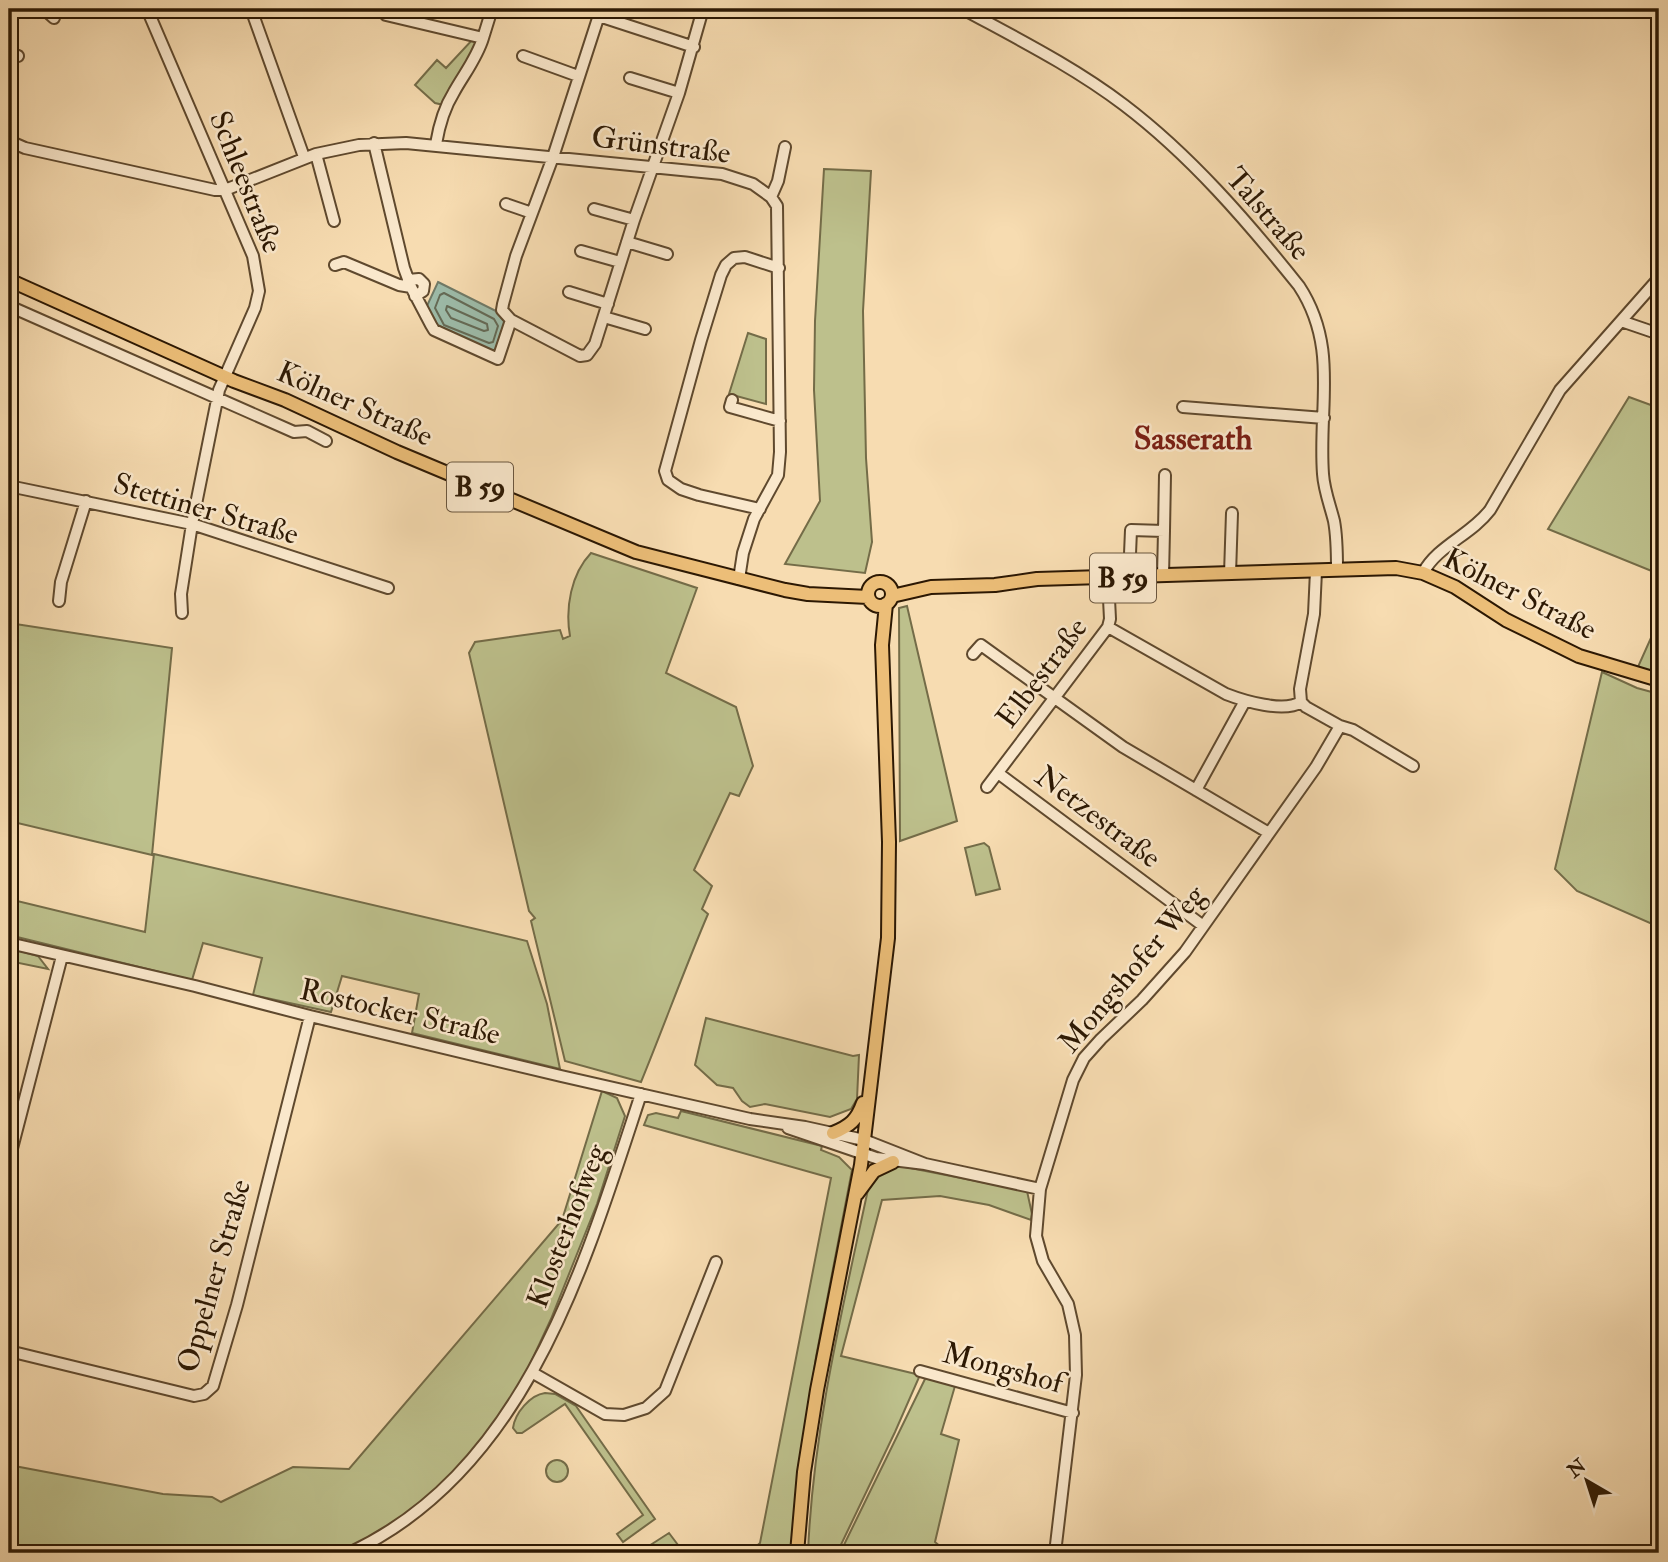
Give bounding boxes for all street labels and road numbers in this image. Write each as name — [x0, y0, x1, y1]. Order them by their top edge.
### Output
street label: Schleestraße — [201, 106, 291, 258]
street label: Grünstraße — [589, 118, 733, 172]
street label: Talstraße — [1218, 160, 1318, 268]
street label: Kölner Straße — [271, 353, 439, 455]
road number: B 59 — [447, 462, 513, 512]
street label: Stettiner Straße — [109, 465, 303, 553]
street label: Kölner Straße — [1437, 540, 1603, 648]
road number: B 59 — [1090, 554, 1156, 602]
street label: Elbestraße — [989, 610, 1095, 736]
street label: Netzestraße — [1028, 758, 1168, 876]
street label: Mongshofer Weg — [1051, 876, 1214, 1061]
street label: Rostocker Straße — [296, 971, 504, 1053]
street label: Klosterhofweg — [519, 1138, 616, 1313]
street label: Oppelner Straße — [169, 1175, 259, 1377]
street label: Mongshof — [939, 1334, 1071, 1403]

